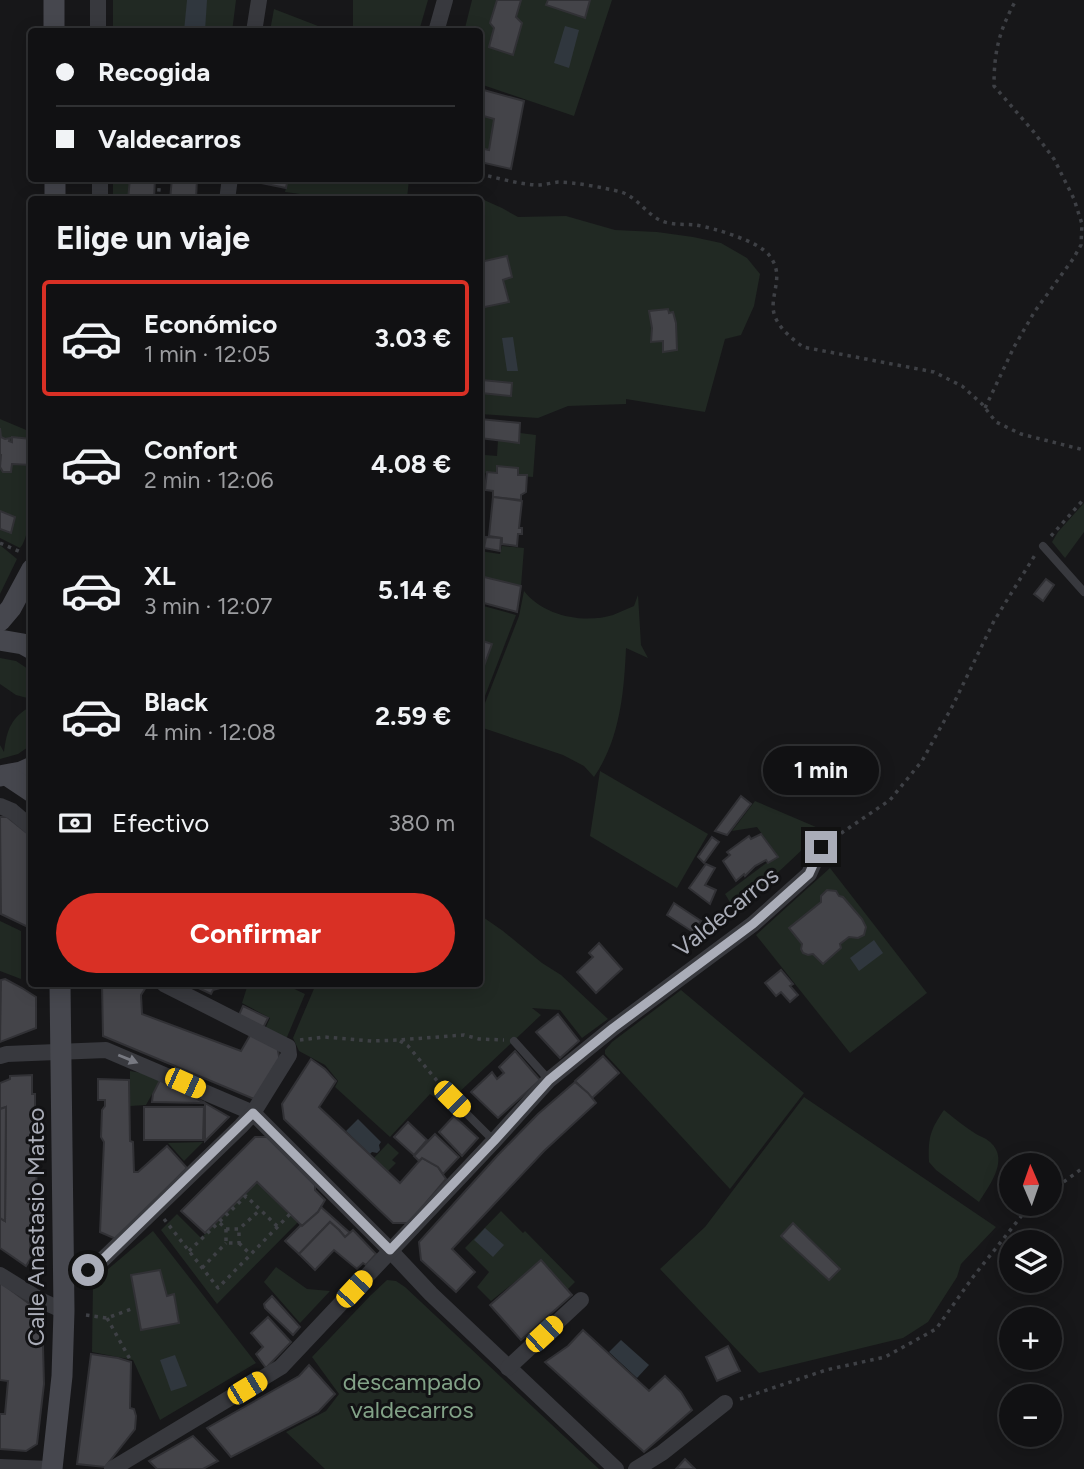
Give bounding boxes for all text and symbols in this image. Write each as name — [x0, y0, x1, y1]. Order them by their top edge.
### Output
text: Recogida — [98, 56, 210, 88]
text: Valdecarros — [98, 123, 241, 155]
text: Elige un viaje — [56, 219, 250, 257]
icon: car — [60, 307, 123, 370]
text: Económico — [144, 308, 277, 340]
text: 3.03 € — [375, 322, 451, 354]
text: 1 min · 12:05 — [144, 340, 270, 368]
icon: car — [60, 433, 123, 496]
text: Confort — [144, 434, 238, 466]
text: 4.08 € — [371, 448, 451, 480]
text: 2 min · 12:06 — [144, 466, 273, 494]
icon: car — [60, 559, 123, 622]
text: XL — [144, 560, 176, 592]
text: 5.14 € — [378, 574, 451, 606]
text: 3 min · 12:07 — [144, 592, 272, 620]
icon: car — [60, 685, 123, 748]
text: Black — [144, 686, 208, 718]
text: 2.59 € — [375, 700, 451, 732]
text: 4 min · 12:08 — [144, 718, 276, 746]
callout: 1 min — [763, 746, 879, 794]
text: 1 min — [794, 756, 848, 784]
icon: cash — [56, 804, 94, 842]
text: Efectivo — [112, 807, 209, 839]
text: 380 m — [388, 809, 455, 837]
route end — [805, 831, 837, 863]
street label: Valdecarros — [667, 860, 784, 963]
button: Confirmar — [56, 893, 455, 973]
one-way arrow — [117, 1054, 138, 1065]
car — [162, 1065, 209, 1101]
car — [430, 1077, 475, 1121]
street label: Calle Anastasio Mateo — [21, 1108, 50, 1346]
north arrow — [999, 1153, 1062, 1216]
map controls — [999, 1153, 1062, 1447]
button: layers — [999, 1230, 1062, 1293]
route start — [72, 1254, 104, 1286]
car — [332, 1266, 377, 1312]
button: + — [999, 1307, 1062, 1370]
car — [522, 1312, 567, 1356]
park label: descampado valdecarros — [343, 1367, 481, 1424]
car — [224, 1368, 271, 1408]
button: − — [999, 1384, 1062, 1447]

